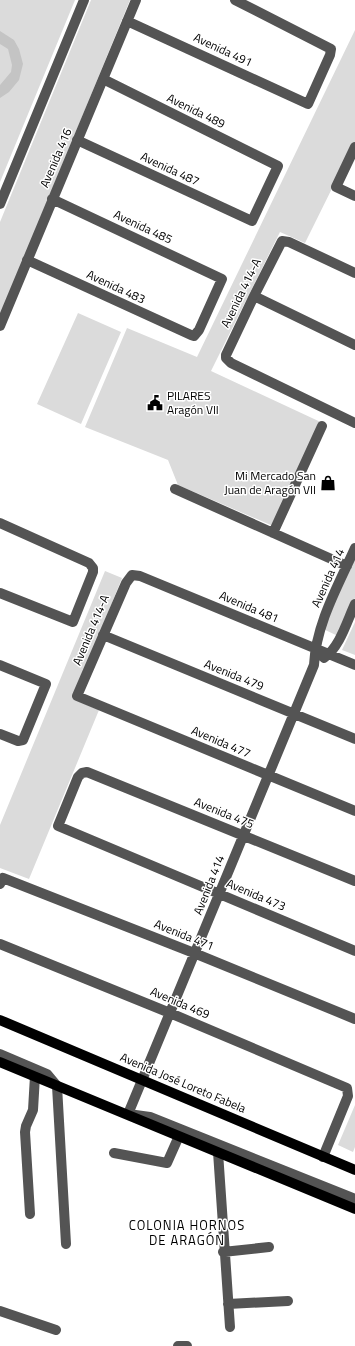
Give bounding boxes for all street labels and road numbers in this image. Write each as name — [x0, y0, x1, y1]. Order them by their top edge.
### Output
street label: Avenida 491 — [191, 28, 256, 71]
street label: Avenida 489 — [164, 88, 229, 133]
street label: Avenida 416 — [35, 125, 77, 190]
street label: Avenida 487 — [138, 147, 203, 190]
street label: Avenida 485 — [111, 205, 176, 249]
street label: Avenida 414-A — [216, 255, 266, 331]
street label: Avenida 483 — [84, 265, 149, 308]
street label: Avenida 414 — [306, 545, 349, 610]
street label: Avenida 481 — [217, 586, 282, 628]
street label: Avenida 414-A — [67, 591, 114, 668]
street label: Avenida 479 — [201, 654, 267, 695]
street label: Avenida 477 — [189, 721, 254, 763]
street label: Avenida 475 — [191, 792, 257, 833]
street label: Avenida 414 — [188, 852, 229, 918]
street label: Avenida 473 — [224, 874, 289, 916]
street label: Avenida 471 — [151, 914, 217, 955]
street label: Avenida 469 — [148, 982, 213, 1024]
street label: Avenida José Loreto Fabela — [117, 1047, 249, 1118]

